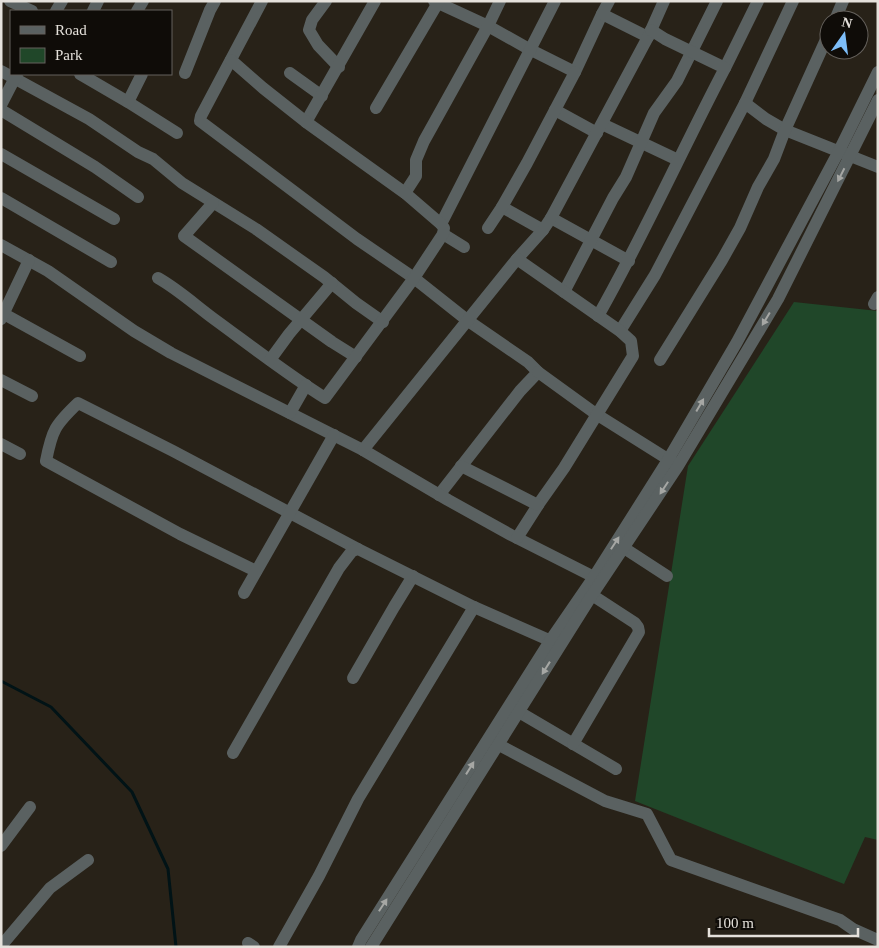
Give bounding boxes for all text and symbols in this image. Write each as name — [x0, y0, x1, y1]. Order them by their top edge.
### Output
legend — [10, 10, 172, 75]
north arrow — [819, 10, 869, 60]
text: N — [840, 14, 854, 31]
text: Road — [55, 22, 87, 38]
text: Park — [55, 47, 83, 63]
one-way arrow — [837, 168, 845, 182]
one-way arrow — [762, 313, 771, 326]
one-way arrow — [696, 398, 705, 411]
one-way arrow — [659, 482, 669, 495]
one-way arrow — [611, 537, 620, 550]
one-way arrow — [542, 662, 551, 675]
one-way arrow — [466, 762, 475, 775]
one-way arrow — [379, 899, 388, 912]
scale bar — [709, 906, 858, 938]
text: 100 m — [716, 915, 754, 931]

